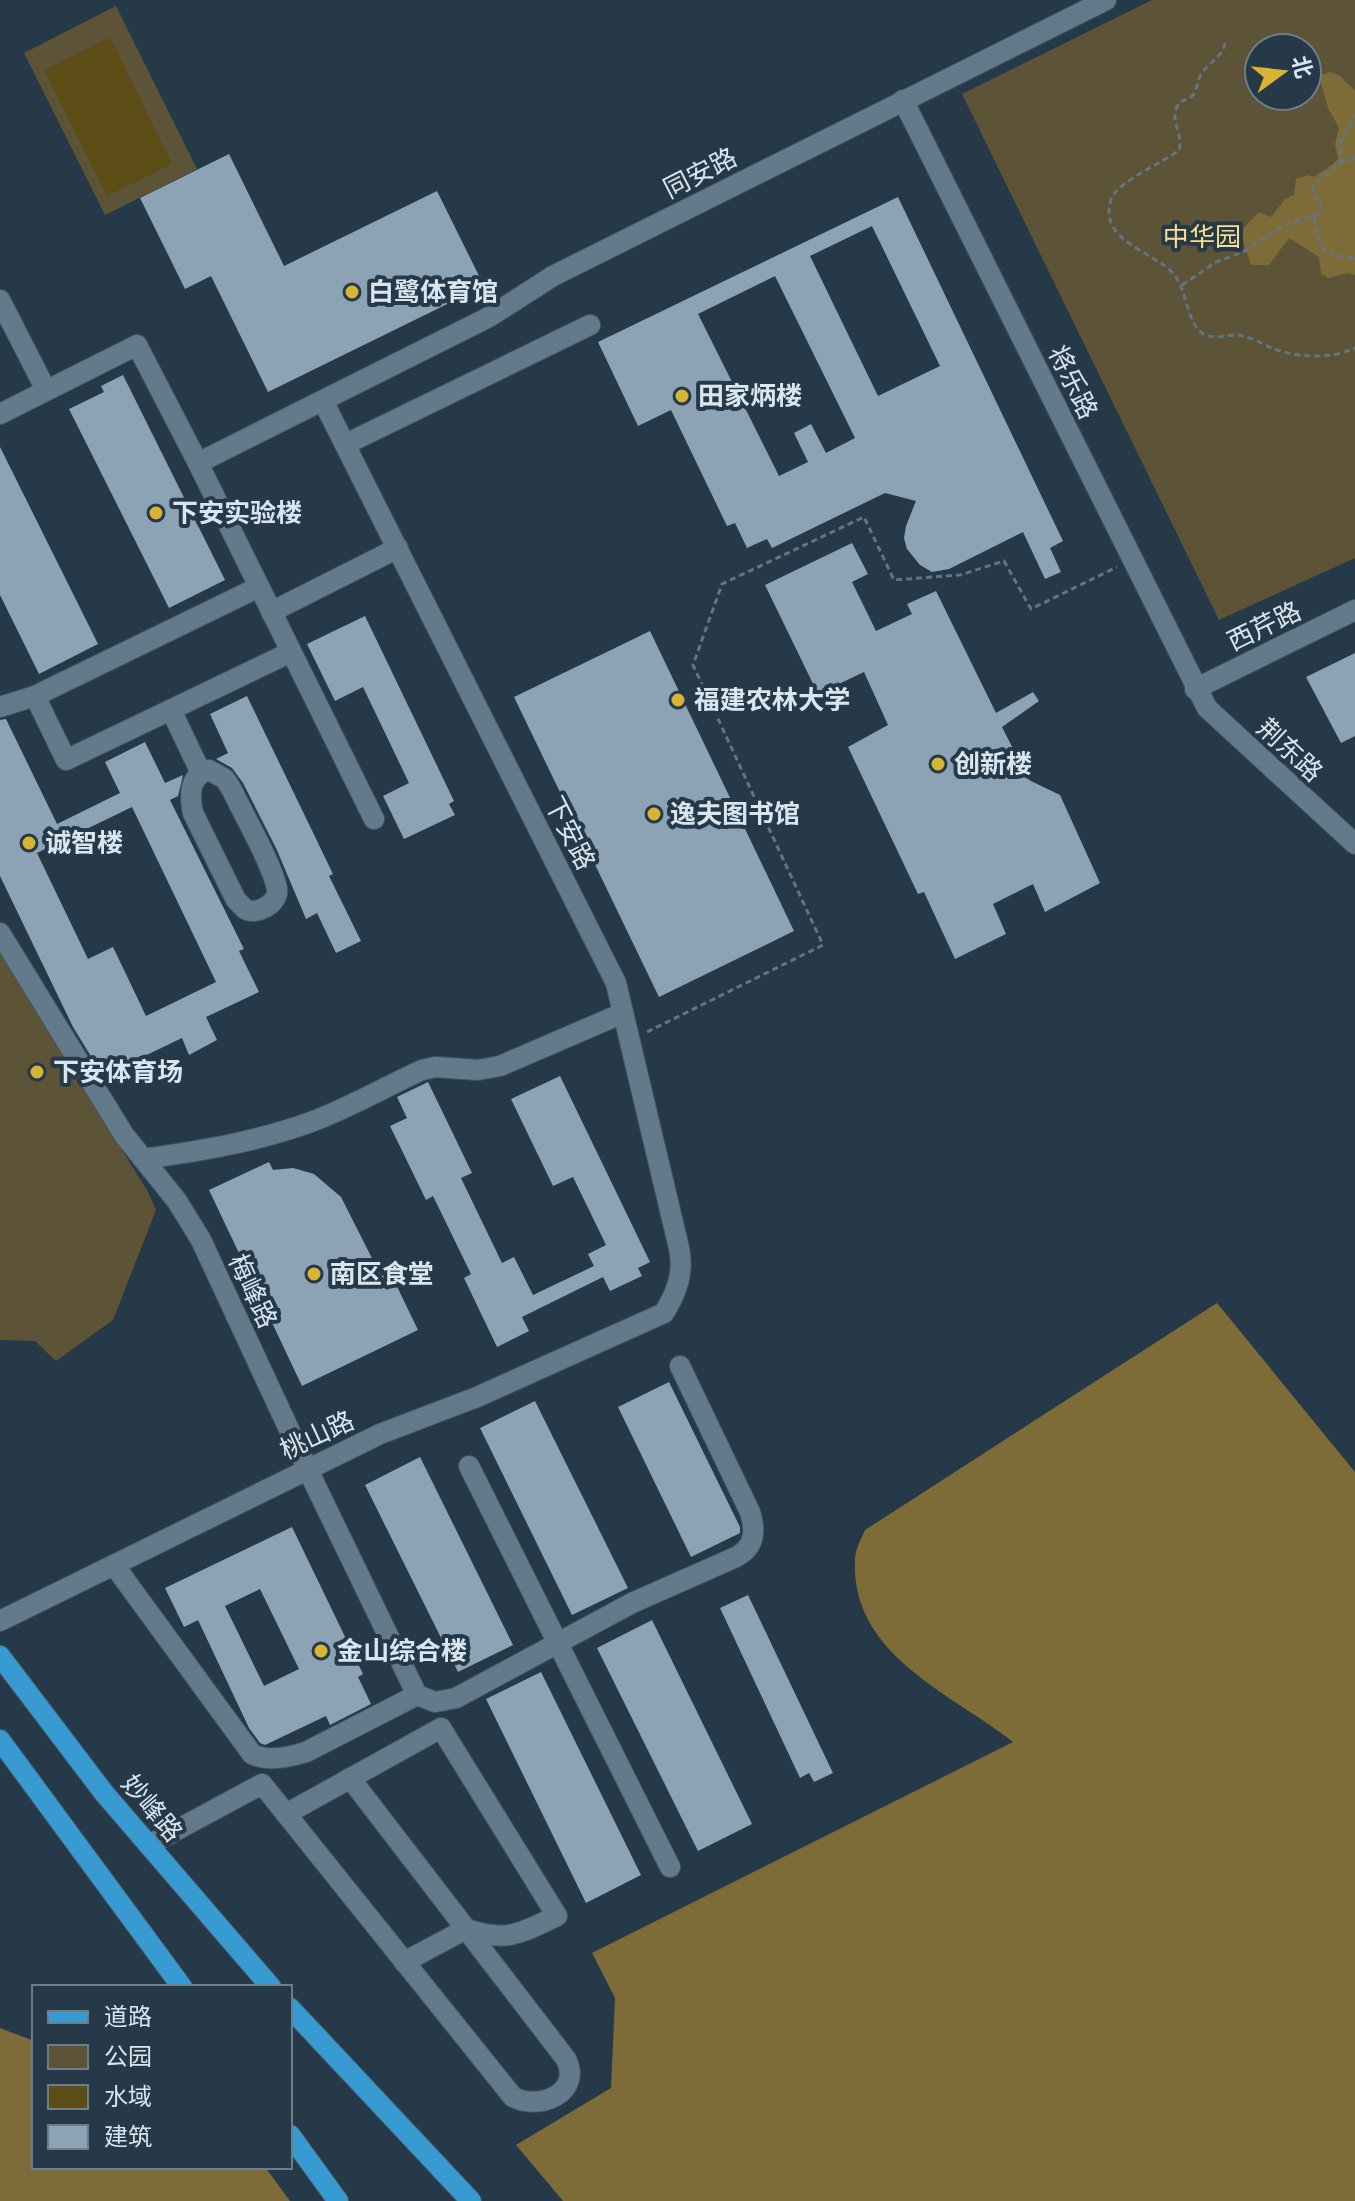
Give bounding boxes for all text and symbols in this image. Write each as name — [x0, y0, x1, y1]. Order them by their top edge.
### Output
north arrow — [1243, 32, 1323, 112]
text: 北 — [1287, 53, 1317, 81]
street label: 同安路 — [658, 142, 742, 204]
park label: 中华园 — [1163, 222, 1241, 252]
place label: 白鹭体育馆 — [368, 277, 498, 307]
marker: 白鹭体育馆 — [343, 283, 361, 301]
street label: 将乐路 — [1042, 340, 1104, 424]
place label: 田家炳楼 — [698, 381, 802, 411]
marker: 田家炳楼 — [673, 387, 691, 405]
place label: 下安实验楼 — [172, 498, 302, 528]
marker: 下安实验楼 — [147, 504, 165, 522]
street label: 西芹路 — [1222, 595, 1306, 657]
place label: 福建农林大学 — [694, 685, 850, 715]
marker: 福建农林大学 — [669, 691, 687, 709]
street label: 荆东路 — [1251, 712, 1329, 788]
place label: 创新楼 — [954, 749, 1032, 779]
marker: 创新楼 — [929, 755, 947, 773]
street label: 下安路 — [539, 791, 601, 875]
place label: 逸夫图书馆 — [670, 799, 800, 829]
marker: 逸夫图书馆 — [645, 805, 663, 823]
place label: 诚智楼 — [45, 828, 123, 858]
marker: 诚智楼 — [20, 834, 38, 852]
place label: 下安体育场 — [53, 1057, 183, 1087]
marker: 下安体育场 — [28, 1063, 46, 1081]
street label: 梅峰路 — [223, 1249, 283, 1333]
place label: 南区食堂 — [330, 1259, 434, 1289]
marker: 南区食堂 — [305, 1265, 323, 1283]
street label: 桃山路 — [275, 1405, 359, 1465]
place label: 金山综合楼 — [337, 1636, 467, 1666]
marker: 金山综合楼 — [312, 1642, 330, 1660]
street label: 妙峰路 — [115, 1768, 189, 1848]
legend — [32, 1985, 292, 2169]
text: 道路 — [104, 2003, 152, 2030]
text: 公园 — [104, 2043, 152, 2070]
text: 水域 — [104, 2083, 152, 2110]
text: 建筑 — [104, 2123, 152, 2150]

